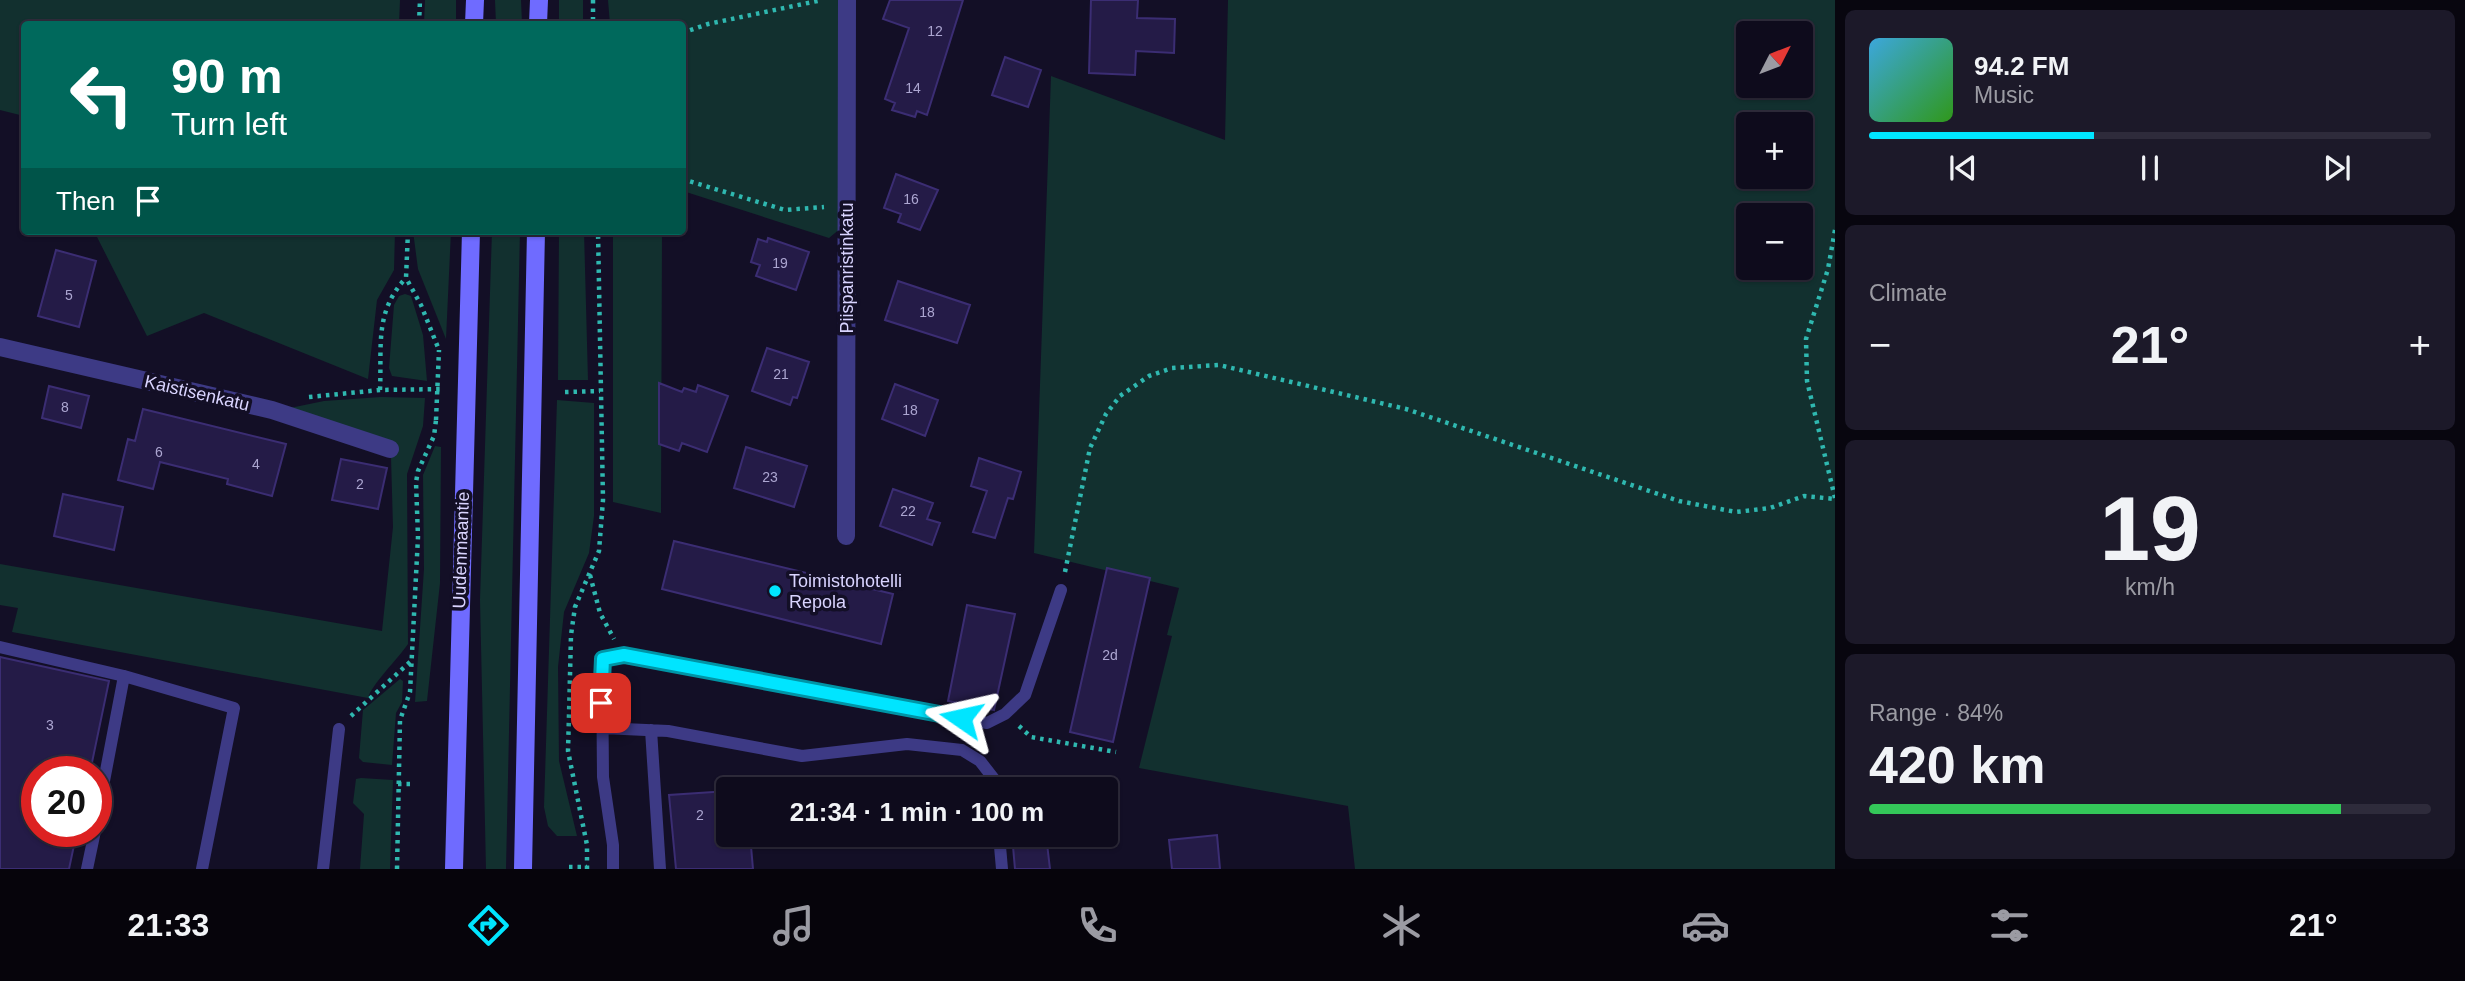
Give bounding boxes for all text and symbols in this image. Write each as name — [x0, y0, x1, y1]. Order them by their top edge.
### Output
north arrow — [1736, 21, 1813, 98]
map controls — [1736, 21, 1813, 280]
house number: 12 — [927, 23, 943, 39]
icon: left — [56, 49, 147, 140]
text: 90 m — [171, 49, 283, 103]
text: 94.2 FM — [1974, 51, 2069, 81]
house number: 14 — [905, 80, 921, 96]
text: Music — [1974, 82, 2034, 108]
text: Turn left — [171, 106, 287, 142]
button: + — [1736, 112, 1813, 189]
icon: previous — [1944, 149, 1982, 187]
icon: pause — [2131, 149, 2169, 187]
icon: next — [2318, 149, 2356, 187]
icon: arrive — [129, 182, 167, 220]
text: Then — [56, 186, 115, 216]
house number: 16 — [903, 191, 919, 207]
street label: Piispanristinkatu — [837, 202, 857, 334]
button: − — [1736, 203, 1813, 280]
house number: 19 — [772, 255, 788, 271]
text: Climate — [1869, 280, 1947, 306]
house number: 5 — [65, 287, 73, 303]
house number: 18 — [919, 304, 935, 320]
text: 21° — [2111, 316, 2189, 374]
text: − — [1869, 324, 1891, 366]
text: + — [2409, 324, 2431, 366]
house number: 21 — [773, 366, 789, 382]
street label: Kaistisenkatu — [143, 371, 251, 415]
house number: 8 — [61, 399, 69, 415]
house number: 18 — [902, 402, 918, 418]
house number: 6 — [155, 444, 163, 460]
house number: 4 — [252, 456, 260, 472]
house number: 23 — [762, 469, 778, 485]
house number: 2 — [356, 476, 364, 492]
text: 19 — [2099, 478, 2201, 579]
street label: Uudenmaantie — [449, 491, 473, 609]
house number: 22 — [900, 503, 916, 519]
place label: Toimistohotelli Repola — [789, 571, 902, 612]
text: km/h — [2125, 574, 2175, 600]
marker: Toimistohotelli Repola — [767, 583, 783, 599]
house number: 2d — [1102, 647, 1118, 663]
pin — [571, 673, 631, 733]
position arrow — [924, 681, 998, 755]
icon: arrive — [582, 684, 620, 722]
text: Range · 84% — [1869, 700, 2003, 726]
house number: 3 — [46, 717, 54, 733]
text: 420 km — [1869, 736, 2045, 794]
speed limit sign: 20 — [21, 756, 112, 847]
text: 21:34 · 1 min · 100 m — [790, 797, 1044, 827]
house number: 2 — [696, 807, 704, 823]
icon: directions — [464, 901, 513, 950]
icon: music — [769, 901, 818, 950]
icon: phone — [1073, 901, 1122, 950]
icon: climate — [1377, 901, 1426, 950]
icon: car — [1681, 901, 1730, 950]
icon: filters — [1985, 901, 2034, 950]
text: 21:33 — [128, 907, 209, 943]
text: 21° — [2289, 907, 2337, 943]

